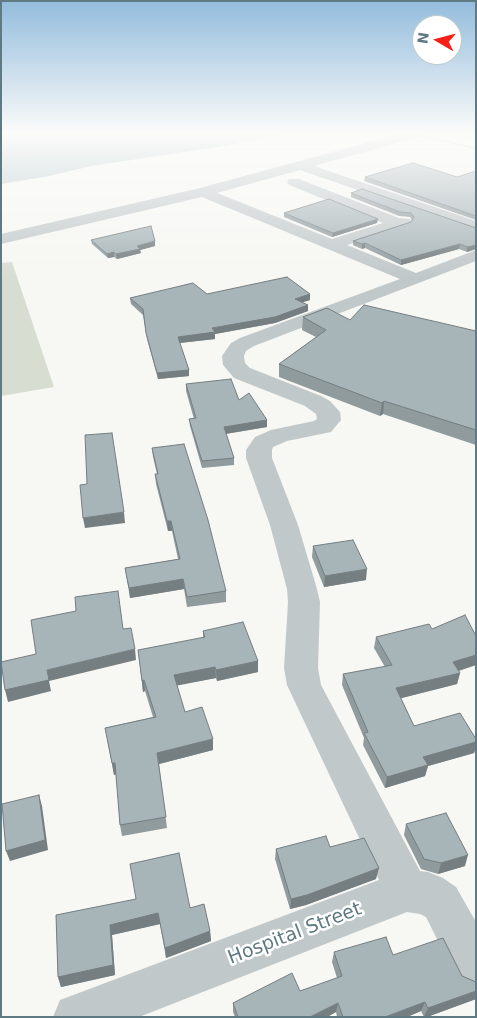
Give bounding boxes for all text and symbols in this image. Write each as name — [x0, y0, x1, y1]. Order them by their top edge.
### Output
north arrow — [412, 15, 462, 65]
text: N — [414, 31, 432, 45]
street label: Hospital Street — [225, 898, 365, 970]

